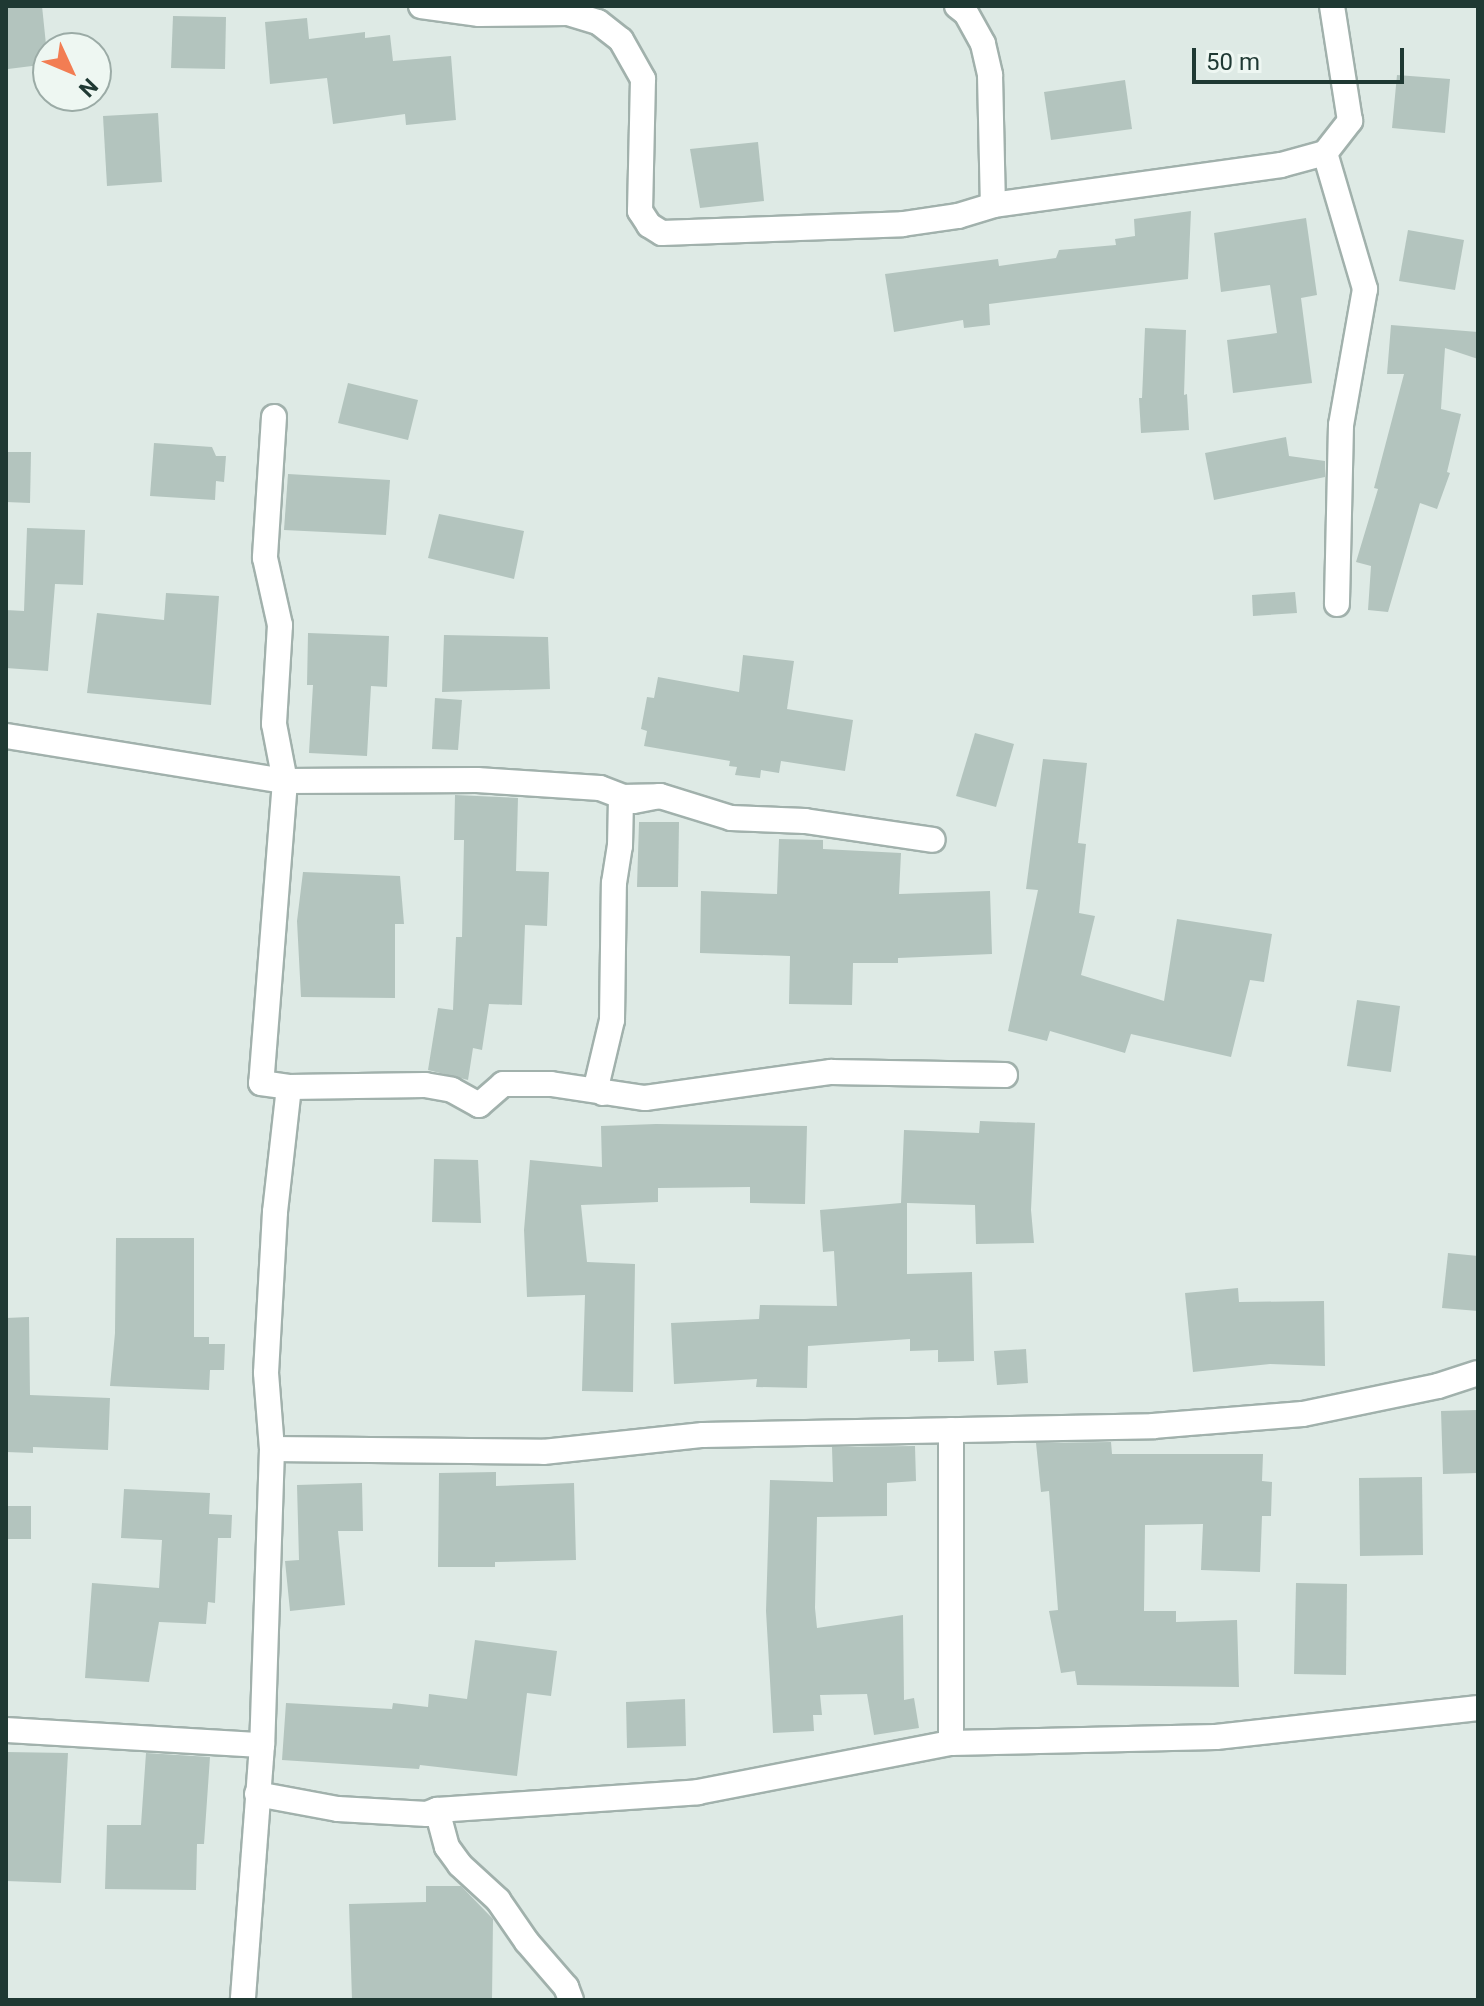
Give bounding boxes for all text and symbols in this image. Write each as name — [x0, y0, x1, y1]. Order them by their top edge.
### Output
north arrow — [32, 32, 112, 112]
scale bar — [1196, 32, 1408, 82]
text: 50 m — [1206, 48, 1260, 76]
text: N — [74, 73, 103, 102]

